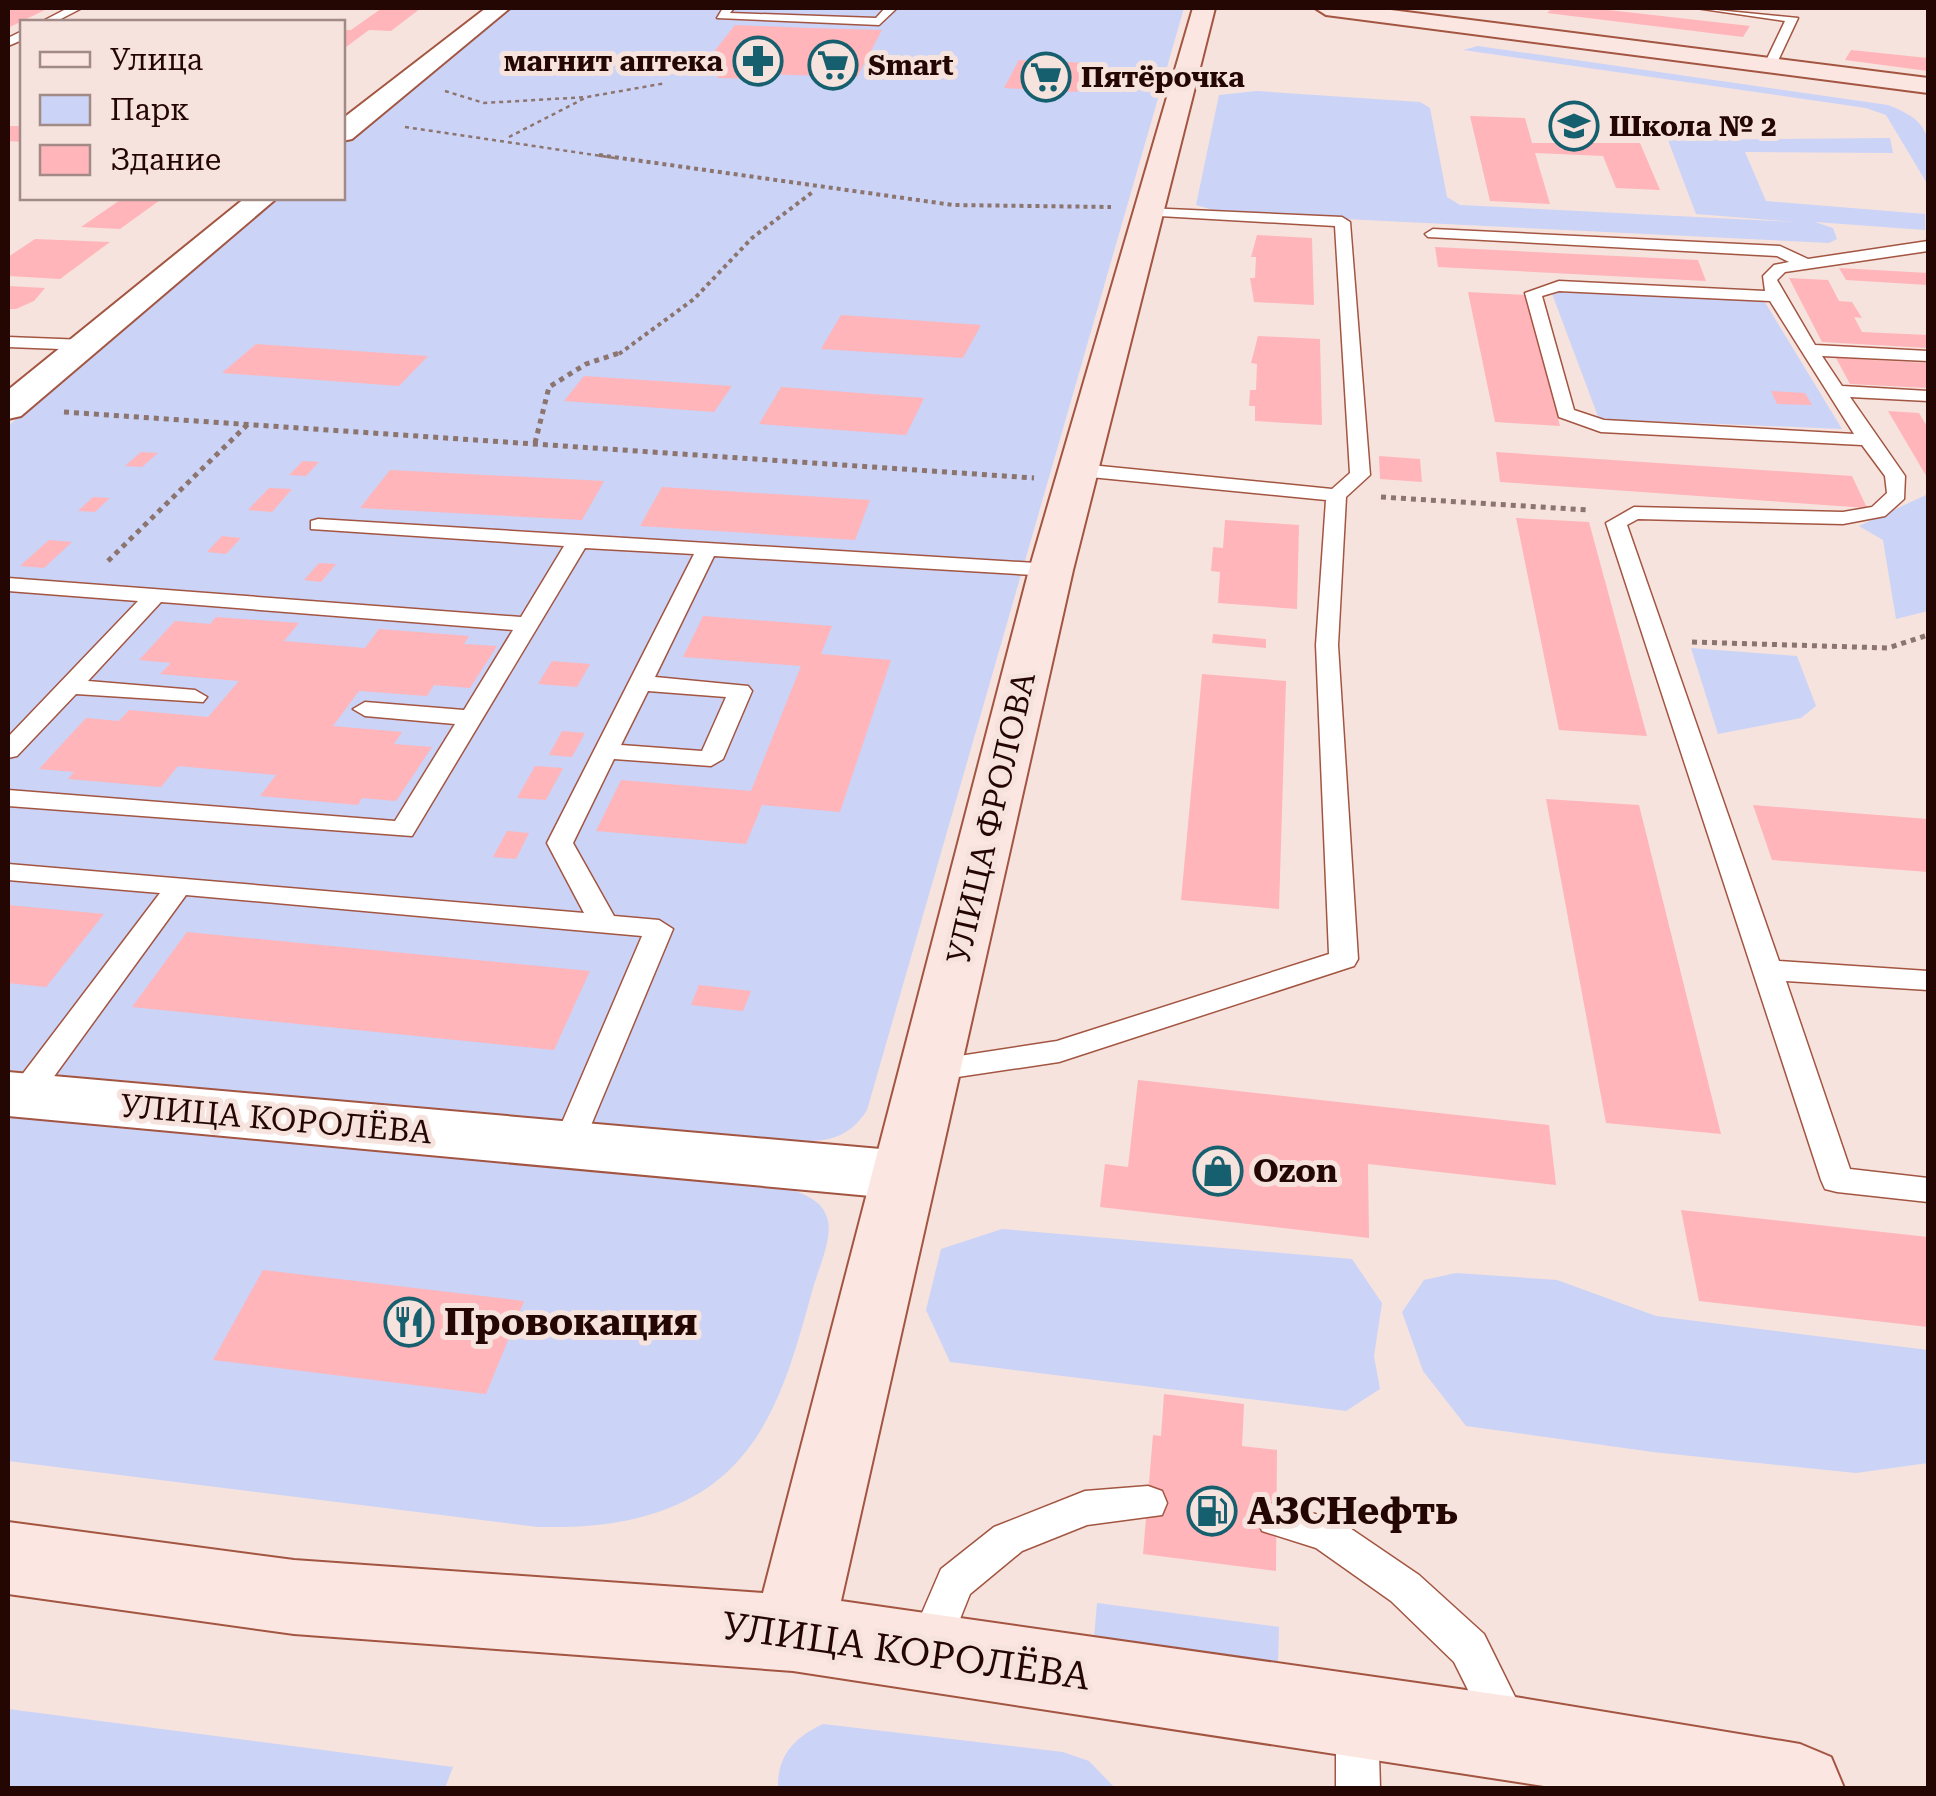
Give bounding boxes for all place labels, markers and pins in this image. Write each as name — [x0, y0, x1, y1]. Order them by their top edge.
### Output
pharmacy icon: магнит аптека — [732, 35, 784, 87]
supermarket icon: Smart — [807, 39, 859, 91]
place label: магнит аптека — [504, 45, 724, 78]
place label: Smart — [868, 49, 954, 82]
supermarket icon: Пятёрочка — [1020, 51, 1072, 103]
place label: Пятёрочка — [1081, 61, 1245, 94]
school or university icon: Школа № 2 — [1548, 100, 1600, 152]
place label: Школа № 2 — [1609, 110, 1777, 143]
shop icon: Ozon — [1192, 1145, 1244, 1197]
place label: Ozon — [1253, 1152, 1337, 1190]
restaurant icon: Провокация — [383, 1296, 435, 1348]
place label: Провокация — [444, 1300, 697, 1344]
fuel station icon: АЗСНефть — [1186, 1485, 1238, 1537]
place label: АЗСНефть — [1247, 1489, 1458, 1533]

